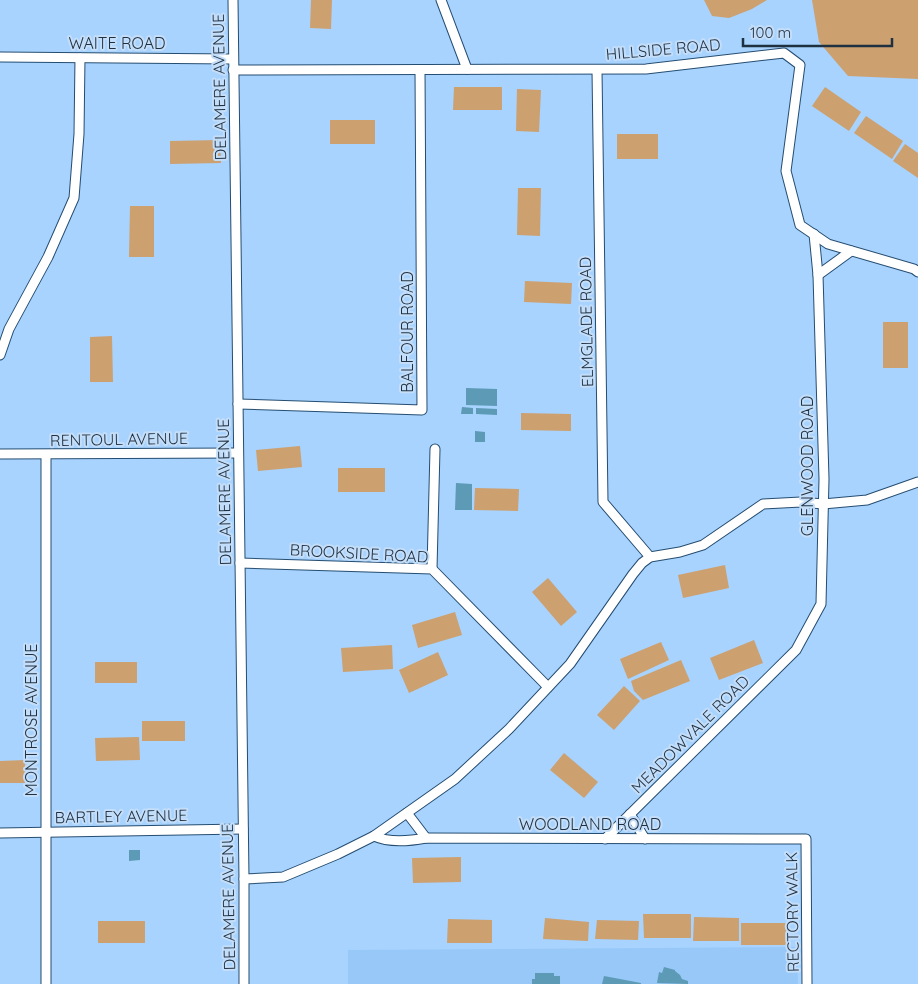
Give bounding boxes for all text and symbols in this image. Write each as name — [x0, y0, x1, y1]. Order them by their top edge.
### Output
street label: DELAMERE AVENUE — [208, 13, 230, 161]
scale bar — [743, 15, 892, 47]
text: 100 m — [750, 23, 791, 42]
street label: WAITE ROAD — [68, 33, 166, 53]
street label: HILLSIDE ROAD — [605, 34, 721, 64]
street label: ELMGLADE ROAD — [575, 257, 597, 387]
street label: BALFOUR ROAD — [397, 271, 417, 393]
street label: GLENWOOD ROAD — [797, 396, 817, 536]
street label: DELAMERE AVENUE — [213, 418, 235, 566]
street label: RENTOUL AVENUE — [50, 428, 188, 450]
street label: BROOKSIDE ROAD — [289, 539, 429, 567]
street label: MONTROSE AVENUE — [21, 644, 41, 796]
street label: MEADOWVALE ROAD — [627, 671, 753, 797]
street label: BARTLEY AVENUE — [55, 805, 187, 827]
street label: WOODLAND ROAD — [519, 814, 661, 834]
street label: DELAMERE AVENUE — [217, 823, 239, 971]
street label: RECTORY WALK — [781, 851, 803, 972]

